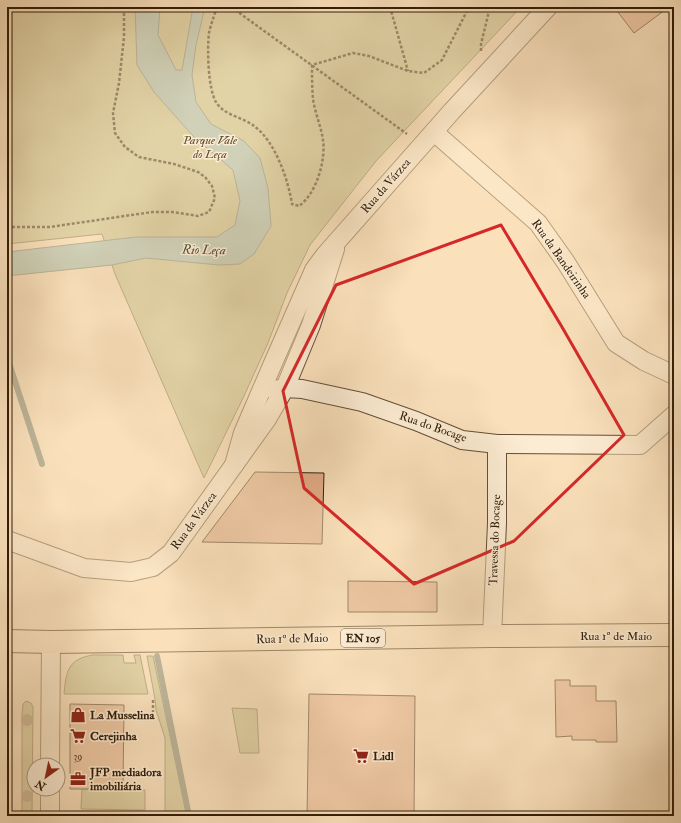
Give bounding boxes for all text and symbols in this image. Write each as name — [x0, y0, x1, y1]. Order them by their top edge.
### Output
park label: Parque Vale do Leça — [182, 133, 238, 162]
street label: Rua da Várzea — [358, 155, 415, 217]
street label: Rua da Bandeirinha — [528, 216, 595, 303]
water label: Rio Leça — [181, 242, 226, 258]
street label: Rua do Bocage — [397, 408, 469, 446]
street label: Rua da Várzea — [168, 488, 221, 553]
street label: Travessa do Bocage — [486, 494, 504, 586]
road number: EN 105 — [341, 629, 385, 647]
street label: Rua 1º de Maio — [580, 629, 652, 644]
street label: Rua 1º de Maio — [256, 631, 328, 647]
shop icon: La Musselina — [69, 706, 87, 724]
place label: La Musselina — [90, 708, 155, 723]
supermarket icon: Cerejinha — [69, 727, 87, 745]
place label: Cerejinha — [90, 729, 138, 744]
supermarket icon: Lidl — [352, 747, 370, 765]
place label: Lidl — [373, 749, 395, 764]
house number: 39 — [74, 751, 82, 763]
north arrow — [26, 757, 66, 797]
place label: JFP mediadora imobiliária — [89, 765, 162, 794]
office icon: JFP mediadora imobiliária — [69, 770, 87, 788]
text: N — [32, 776, 49, 794]

